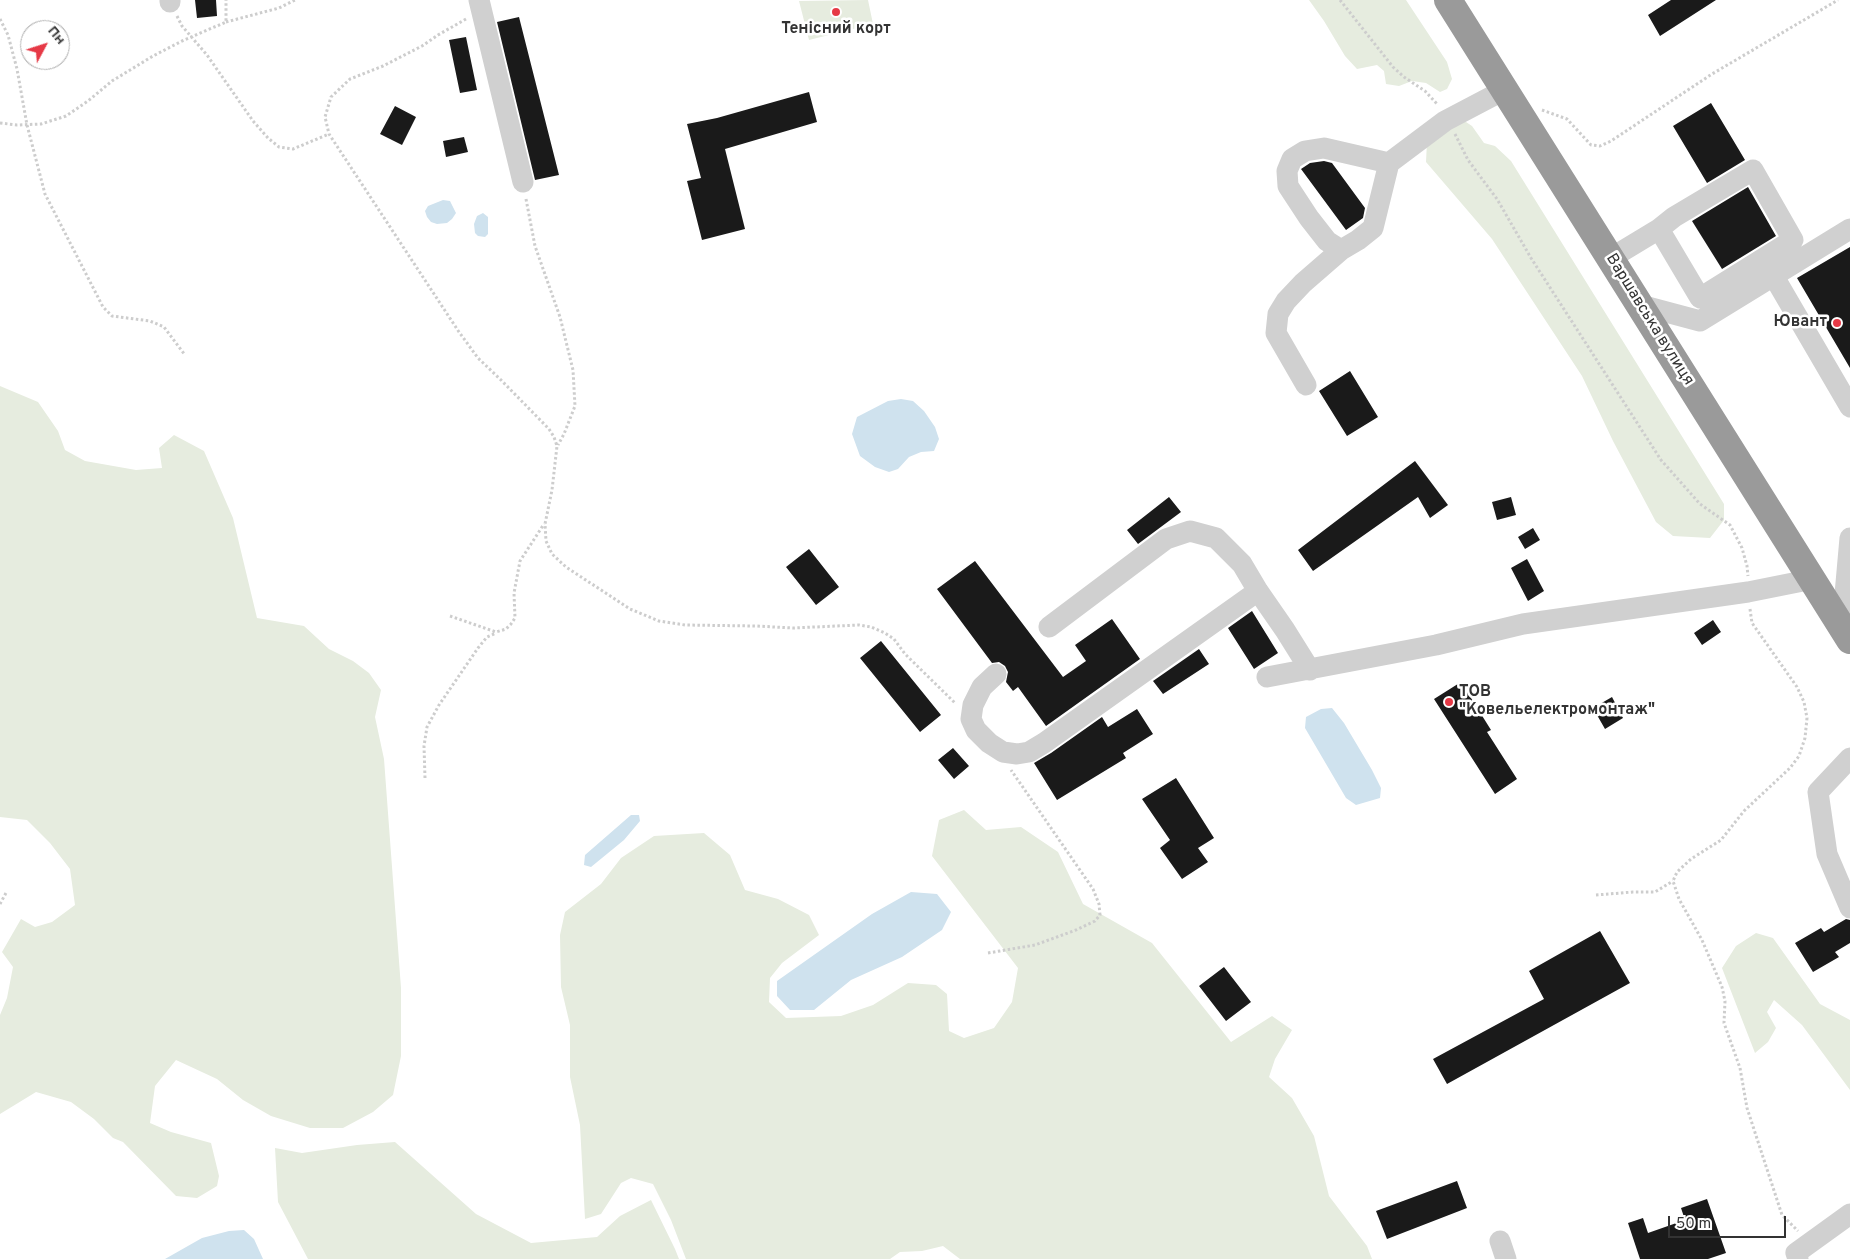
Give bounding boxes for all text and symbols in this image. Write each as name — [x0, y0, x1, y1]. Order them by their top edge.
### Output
marker: Тенісний корт — [830, 6, 842, 18]
north arrow — [20, 20, 70, 70]
place label: Тенісний корт — [781, 20, 891, 40]
text: Пн — [44, 23, 69, 48]
street label: Варшавська вулиця — [1601, 251, 1697, 389]
place label: Ювант — [1774, 313, 1827, 333]
marker: Ювант — [1831, 317, 1843, 329]
place label: ТОВ "Ковельелектромонтаж" — [1459, 683, 1655, 721]
marker: ТОВ "Ковельелектромонтаж" — [1443, 696, 1455, 708]
scale bar — [1670, 1206, 1788, 1238]
text: 50 m — [1676, 1215, 1711, 1234]

